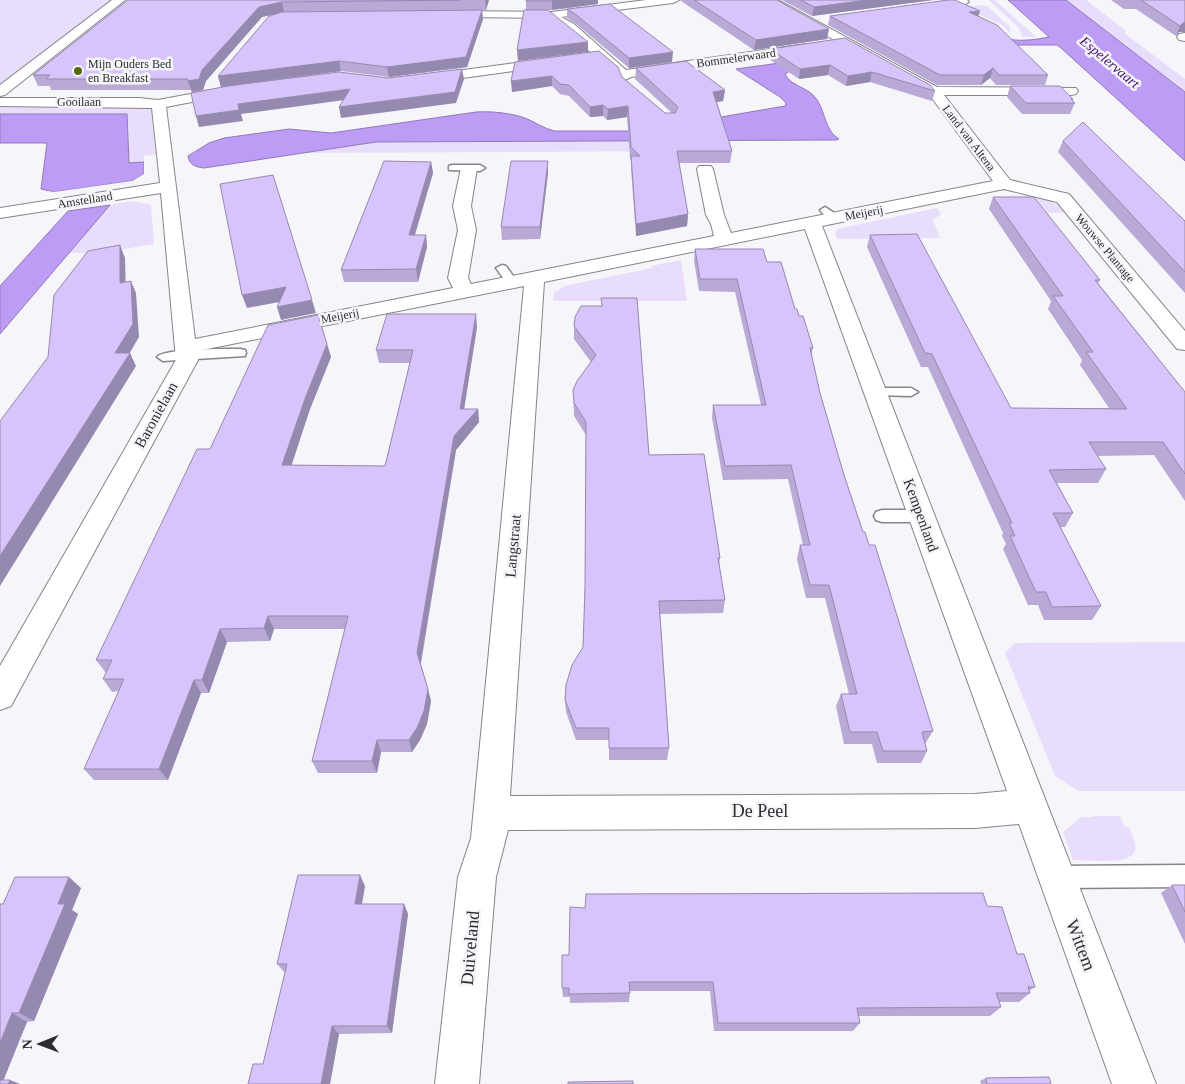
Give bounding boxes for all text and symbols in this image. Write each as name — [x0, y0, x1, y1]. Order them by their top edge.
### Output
water label: Espelervaart — [1076, 33, 1143, 92]
street label: Bommelerwaard — [695, 46, 777, 70]
place label: Mijn Ouders Bed en Breakfast — [88, 57, 171, 85]
marker: Mijn Ouders Bed en Breakfast — [72, 65, 84, 77]
street label: Gooilaan — [57, 95, 101, 109]
street label: Land van Altena — [940, 102, 999, 174]
street label: Amstelland — [57, 189, 113, 211]
street label: Meijerij — [844, 202, 884, 224]
street label: Wouwse Plantage — [1072, 211, 1138, 285]
street label: Meijerij — [320, 305, 360, 327]
street label: Baronielaan — [131, 379, 181, 451]
street label: Kempenland — [900, 476, 942, 554]
street label: Langstraat — [502, 513, 524, 578]
street label: De Peel — [732, 801, 788, 821]
street label: Duiveland — [457, 910, 483, 986]
street label: Wittem — [1062, 917, 1100, 973]
north arrow — [15, 1019, 65, 1069]
text: N — [20, 1039, 35, 1049]

